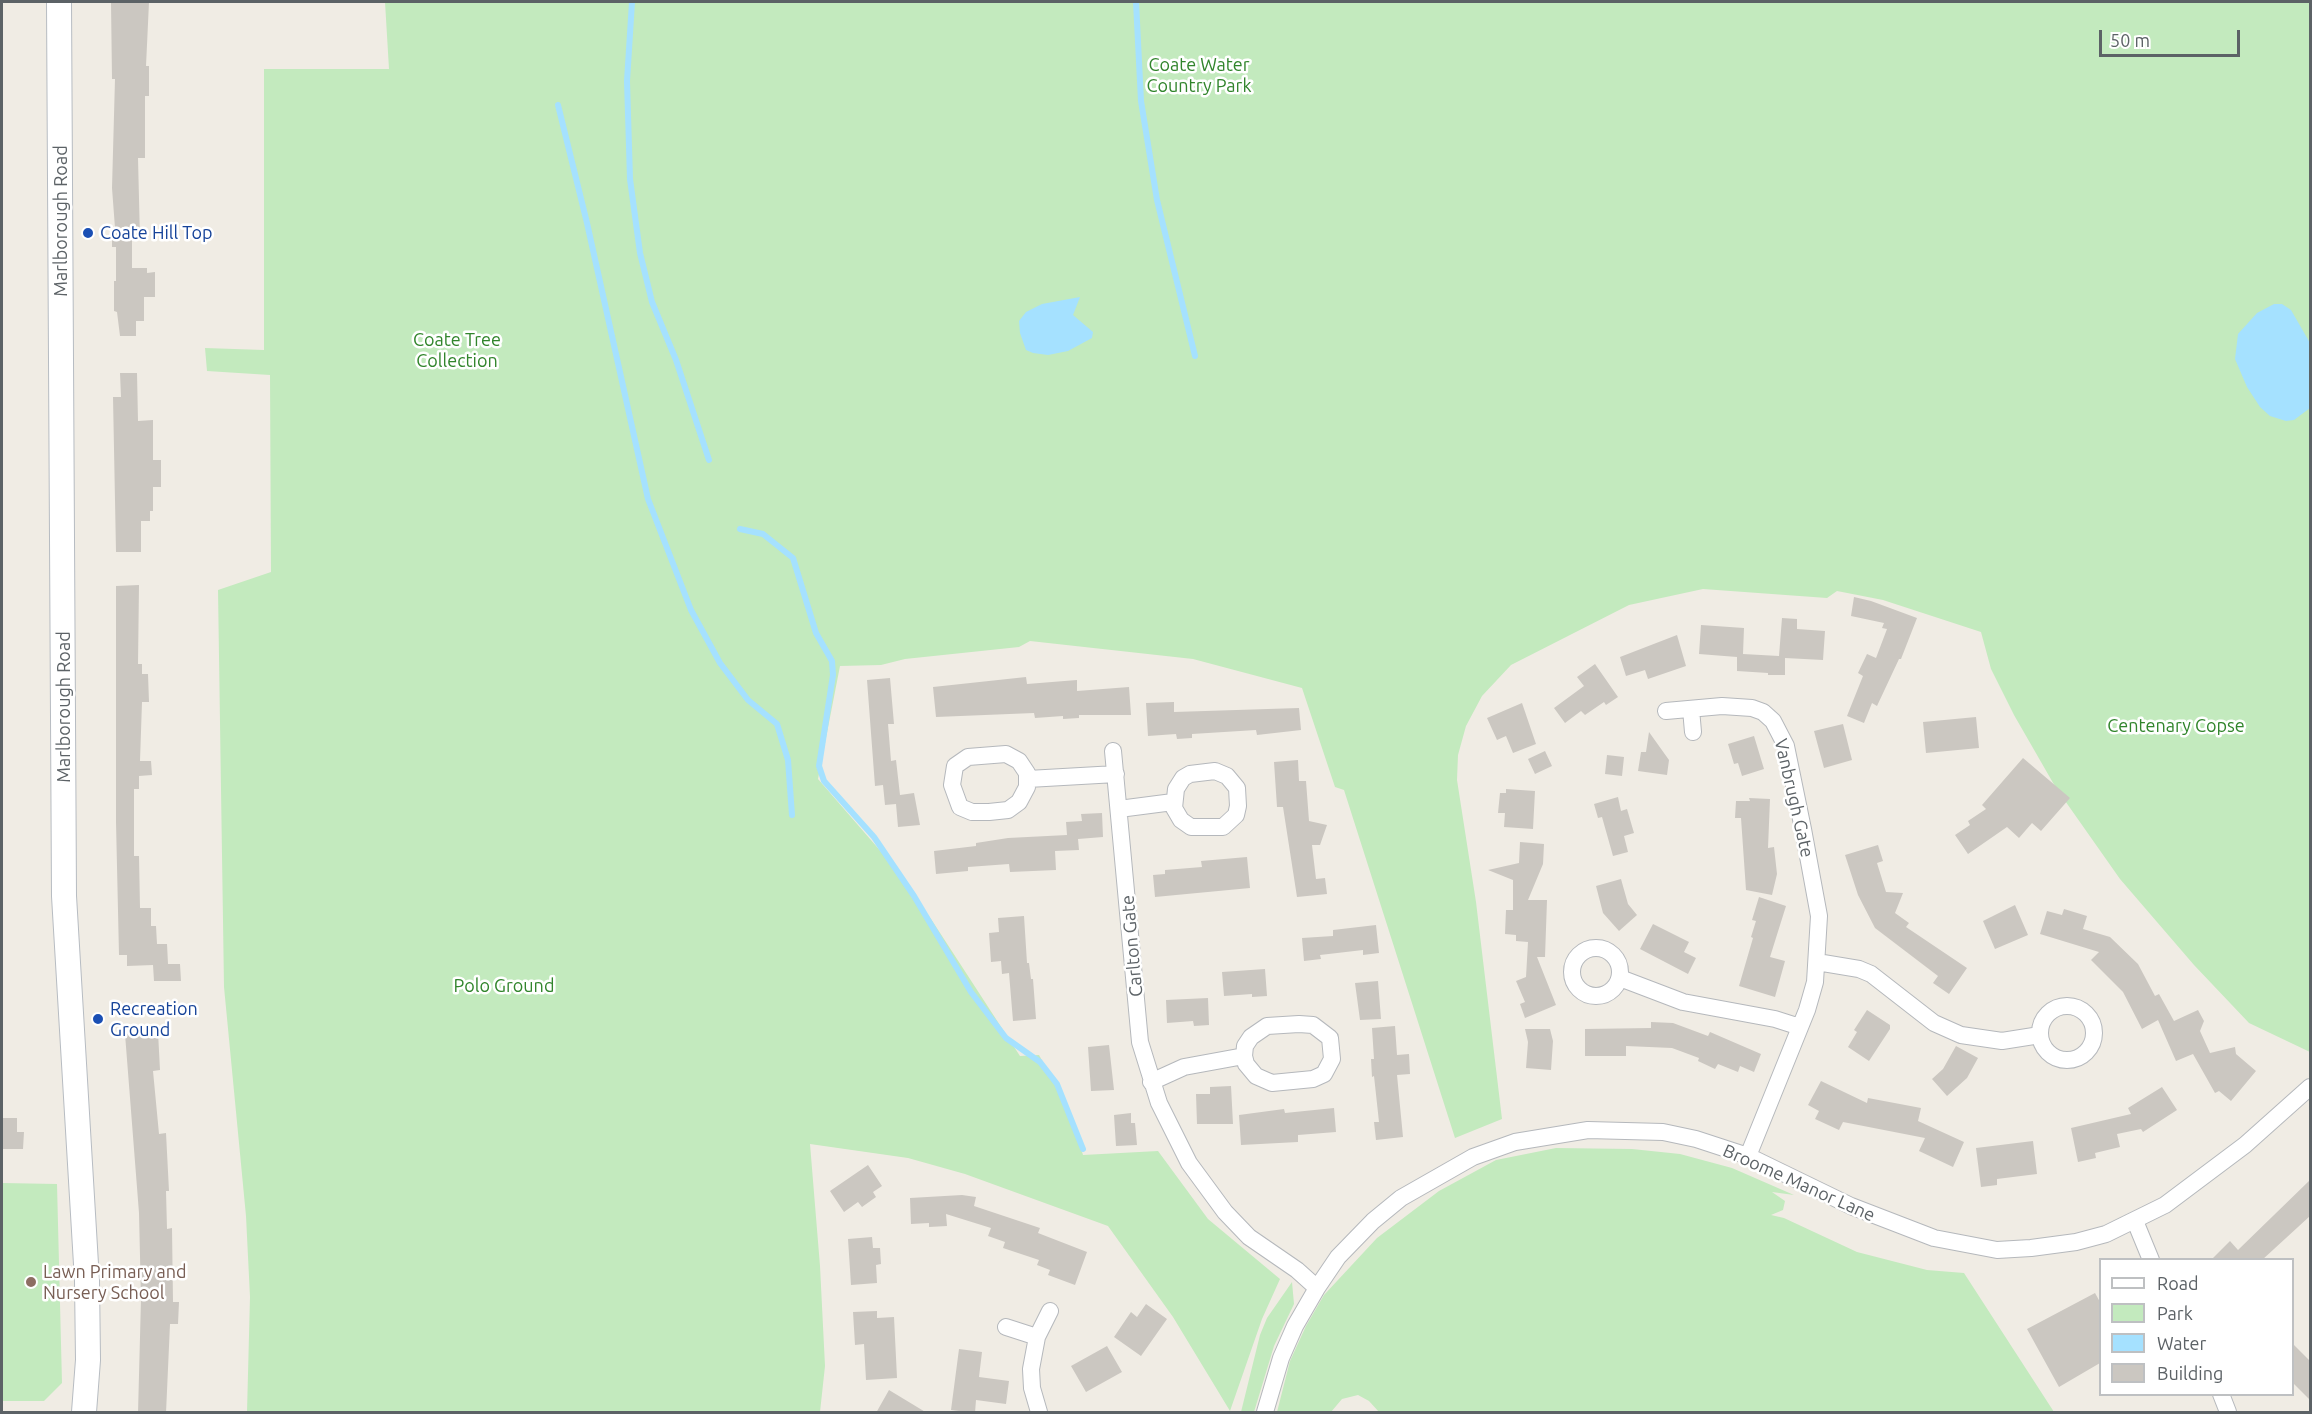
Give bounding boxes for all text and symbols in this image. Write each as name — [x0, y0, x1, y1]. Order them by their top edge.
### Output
scale bar — [2102, 18, 2243, 56]
text: 50 m — [2110, 30, 2150, 50]
park label: Coate Water Country Park — [1147, 54, 1251, 97]
street label: Marlborough Road — [50, 145, 72, 297]
place label: Coate Hill Top — [100, 222, 213, 244]
marker: Coate Hill Top — [81, 226, 95, 240]
park label: Coate Tree Collection — [413, 329, 501, 372]
street label: Marlborough Road — [53, 631, 75, 783]
park label: Centenary Copse — [2107, 715, 2245, 737]
street label: Vanbrugh Gate — [1770, 737, 1818, 859]
street label: Carlton Gate — [1117, 894, 1147, 998]
park label: Polo Ground — [454, 975, 554, 997]
place label: Recreation Ground — [110, 998, 198, 1040]
marker: Recreation Ground — [91, 1012, 105, 1026]
street label: Broome Manor Lane — [1720, 1140, 1878, 1226]
legend — [2099, 1258, 2294, 1396]
place label: Lawn Primary and Nursery School — [43, 1261, 187, 1304]
text: Road — [2157, 1273, 2199, 1293]
marker: Lawn Primary and Nursery School — [24, 1275, 38, 1289]
text: Park — [2157, 1303, 2193, 1323]
text: Water — [2157, 1333, 2206, 1353]
text: Building — [2157, 1363, 2223, 1383]

